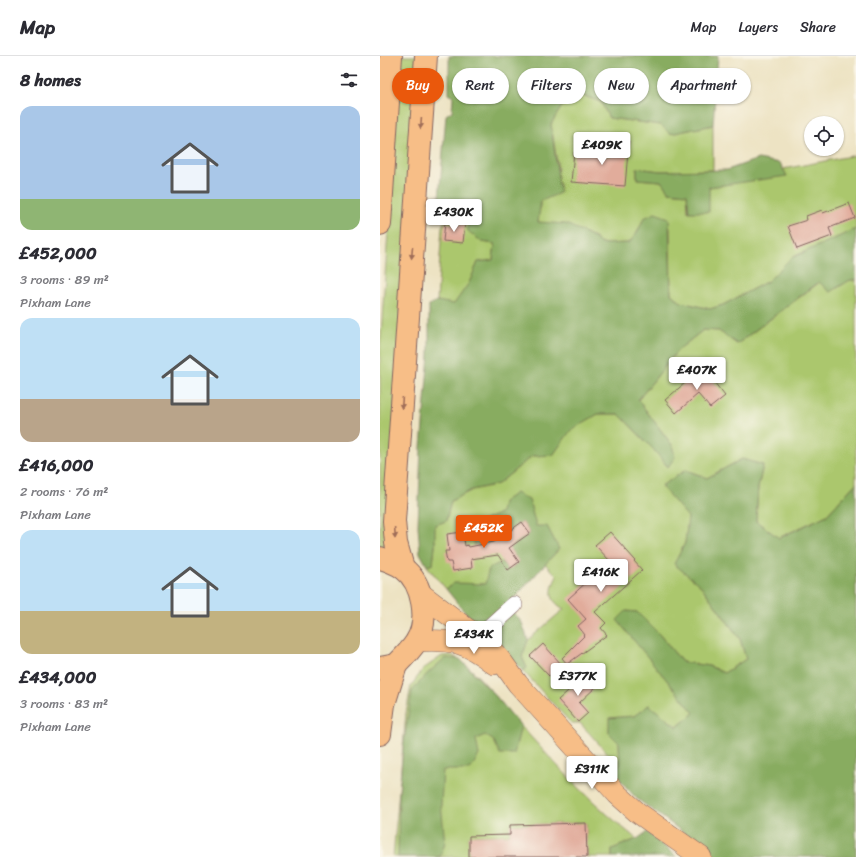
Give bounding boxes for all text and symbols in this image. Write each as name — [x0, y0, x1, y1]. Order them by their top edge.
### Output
text: Map — [20, 11, 55, 44]
text: Map — [691, 15, 716, 40]
text: Layers — [738, 15, 778, 40]
text: Share — [800, 15, 836, 40]
text: 8 homes — [20, 65, 81, 95]
chip: Buy — [392, 68, 444, 104]
chip: Rent — [452, 68, 509, 104]
chip: Filters — [517, 68, 586, 104]
chip: New — [594, 68, 649, 104]
chip: Apartment — [657, 68, 751, 104]
icon: filters — [338, 69, 360, 91]
map controls — [804, 116, 844, 156]
button: locate — [804, 116, 844, 156]
one-way arrow — [418, 117, 425, 129]
icon: home — [154, 132, 226, 204]
pin: £409K — [574, 132, 630, 166]
text: £409K — [582, 133, 622, 156]
pin: £430K — [426, 199, 482, 233]
text: £430K — [435, 200, 473, 223]
text: £452,000 — [20, 238, 97, 268]
one-way arrow — [408, 246, 415, 259]
text: 3 rooms · 89 m² — [20, 268, 109, 291]
text: Pixham Lane — [20, 291, 91, 314]
icon: home — [154, 344, 226, 416]
pin: £407K — [669, 357, 725, 391]
text: £407K — [678, 358, 716, 381]
one-way arrow — [398, 397, 405, 409]
text: £416,000 — [20, 450, 93, 480]
text: 2 rooms · 76 m² — [20, 480, 108, 503]
text: Pixham Lane — [20, 503, 91, 526]
pin: £452K — [456, 515, 512, 549]
text: £452K — [465, 516, 503, 539]
one-way arrow — [391, 527, 398, 539]
icon: home — [154, 556, 226, 628]
pin: £416K — [573, 559, 629, 593]
text: £416K — [583, 560, 619, 583]
pin: £434K — [446, 621, 502, 655]
text: £434K — [455, 622, 493, 645]
text: £434,000 — [20, 662, 96, 692]
pin: £377K — [550, 663, 606, 697]
text: £377K — [560, 664, 596, 687]
text: 3 rooms · 83 m² — [20, 692, 108, 715]
text: Pixham Lane — [20, 715, 91, 738]
pin: £311K — [564, 756, 620, 790]
text: £311K — [575, 757, 609, 780]

